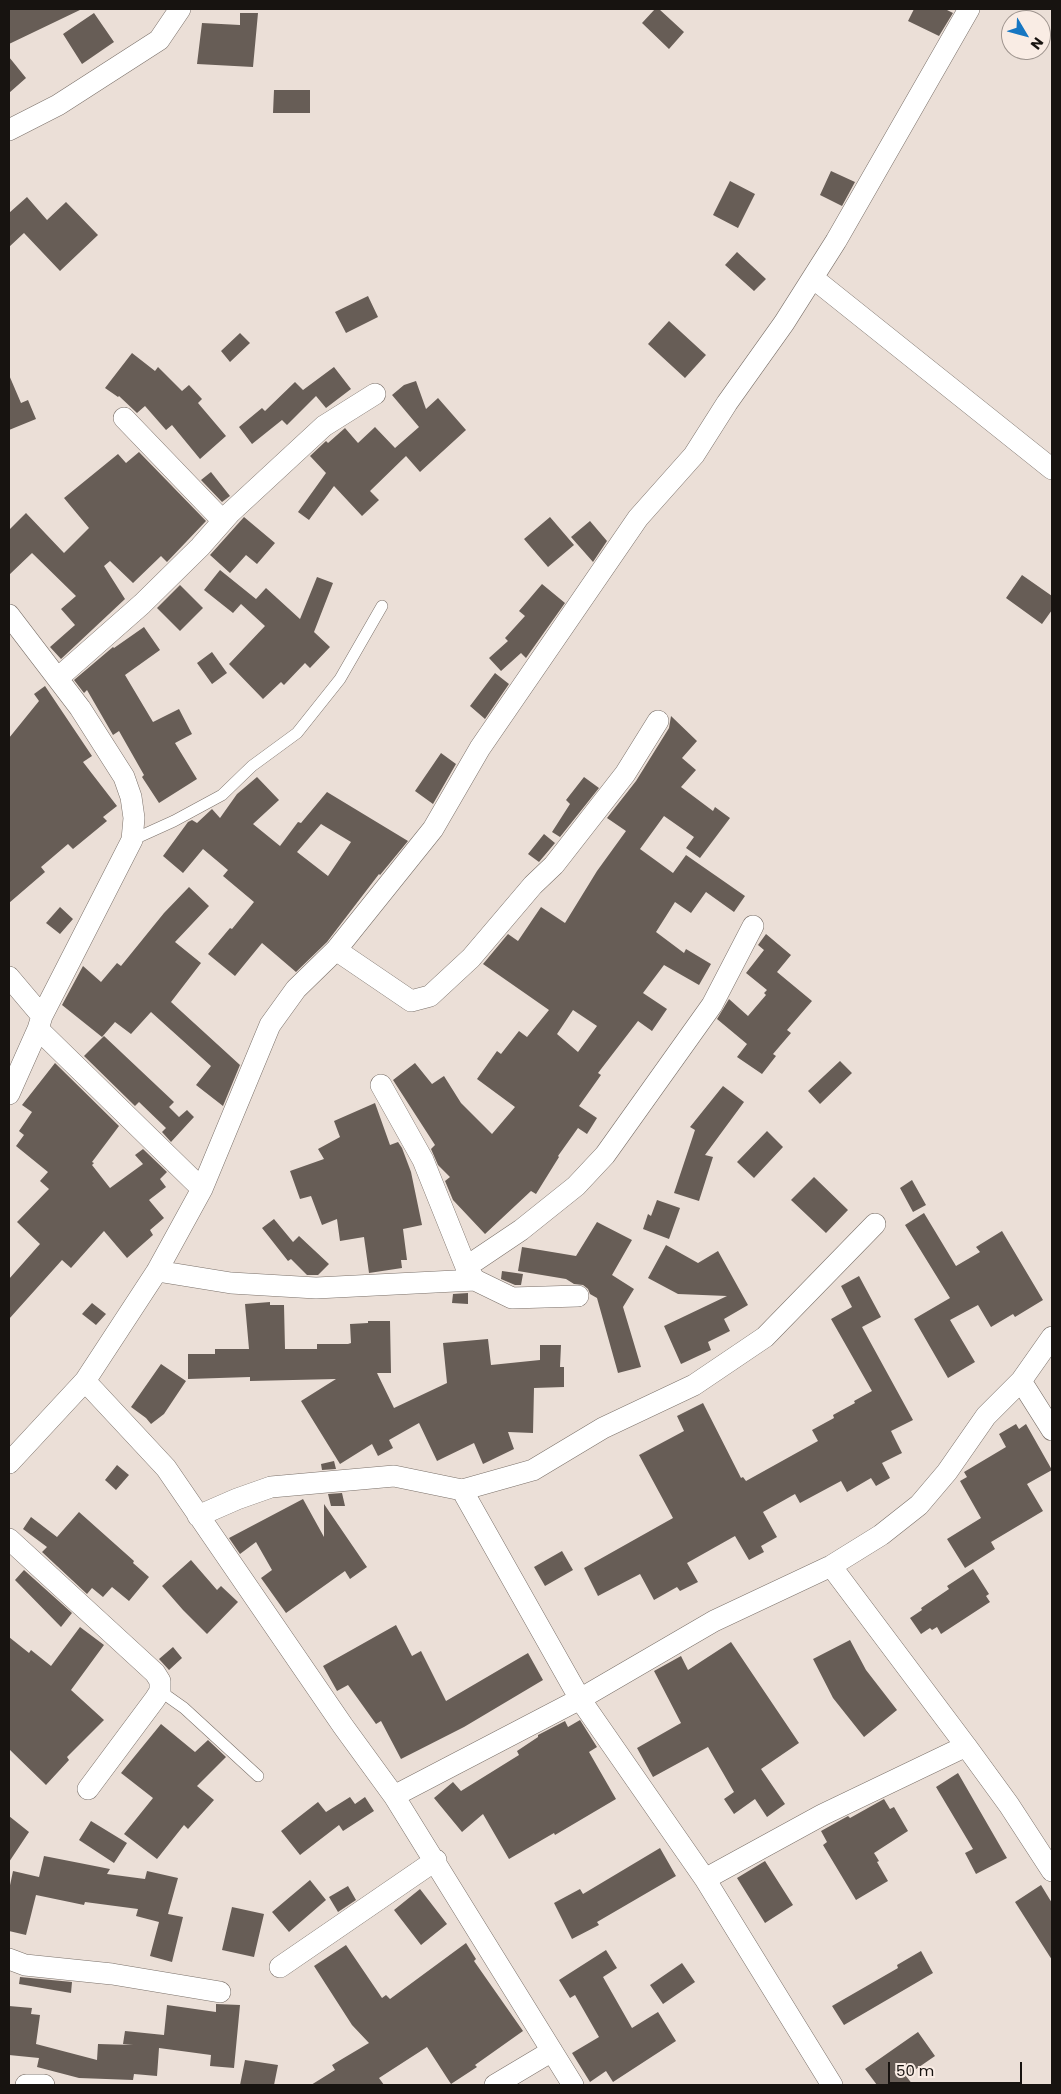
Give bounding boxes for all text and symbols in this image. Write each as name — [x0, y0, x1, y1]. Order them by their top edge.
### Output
north arrow — [1001, 10, 1051, 60]
text: N — [1026, 33, 1048, 54]
scale bar — [891, 2052, 1025, 2084]
text: 50 m — [896, 2060, 934, 2081]

